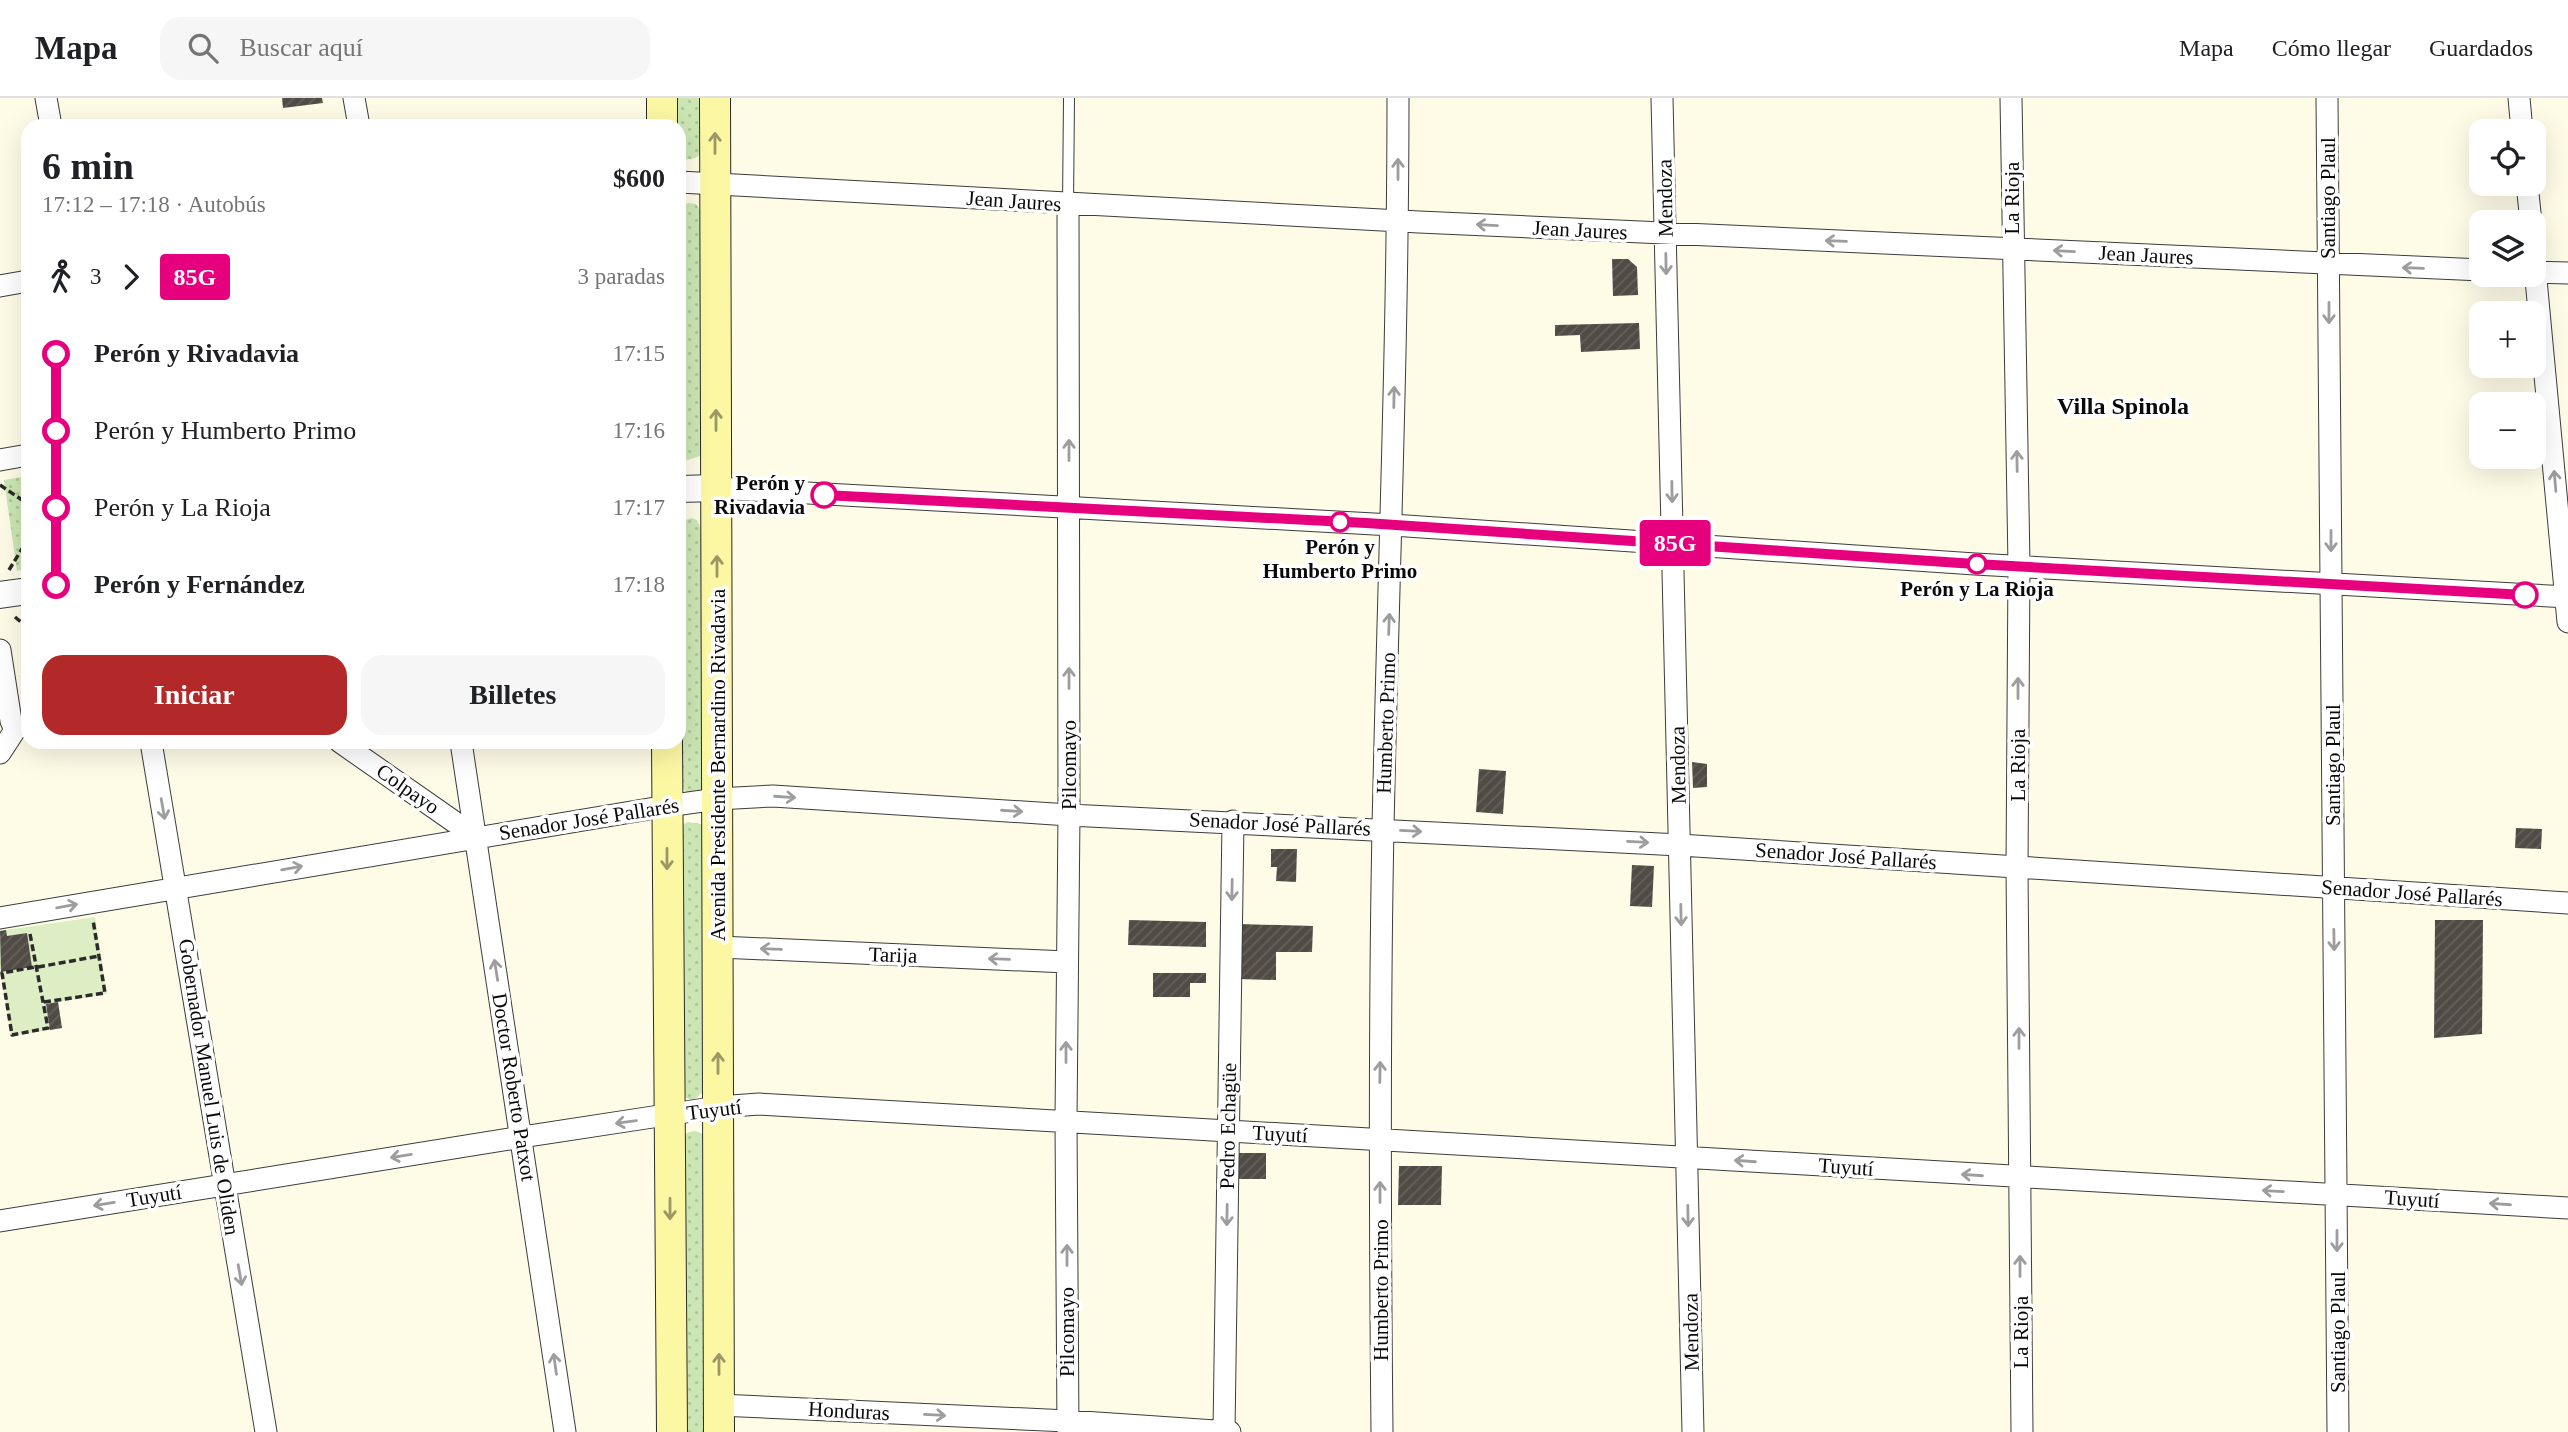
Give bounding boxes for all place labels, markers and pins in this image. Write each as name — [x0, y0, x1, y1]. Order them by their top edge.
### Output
place label: Perón y Rivadavia — [714, 471, 805, 519]
marker: Perón y Rivadavia — [811, 482, 837, 508]
marker: Perón y Humberto Primo — [1330, 512, 1350, 532]
place label: Perón y Humberto Primo — [1263, 535, 1417, 583]
marker: Perón y La Rioja — [1967, 554, 1987, 574]
place label: Perón y La Rioja — [1900, 577, 2054, 601]
unlabelled marker — [2512, 582, 2538, 608]

